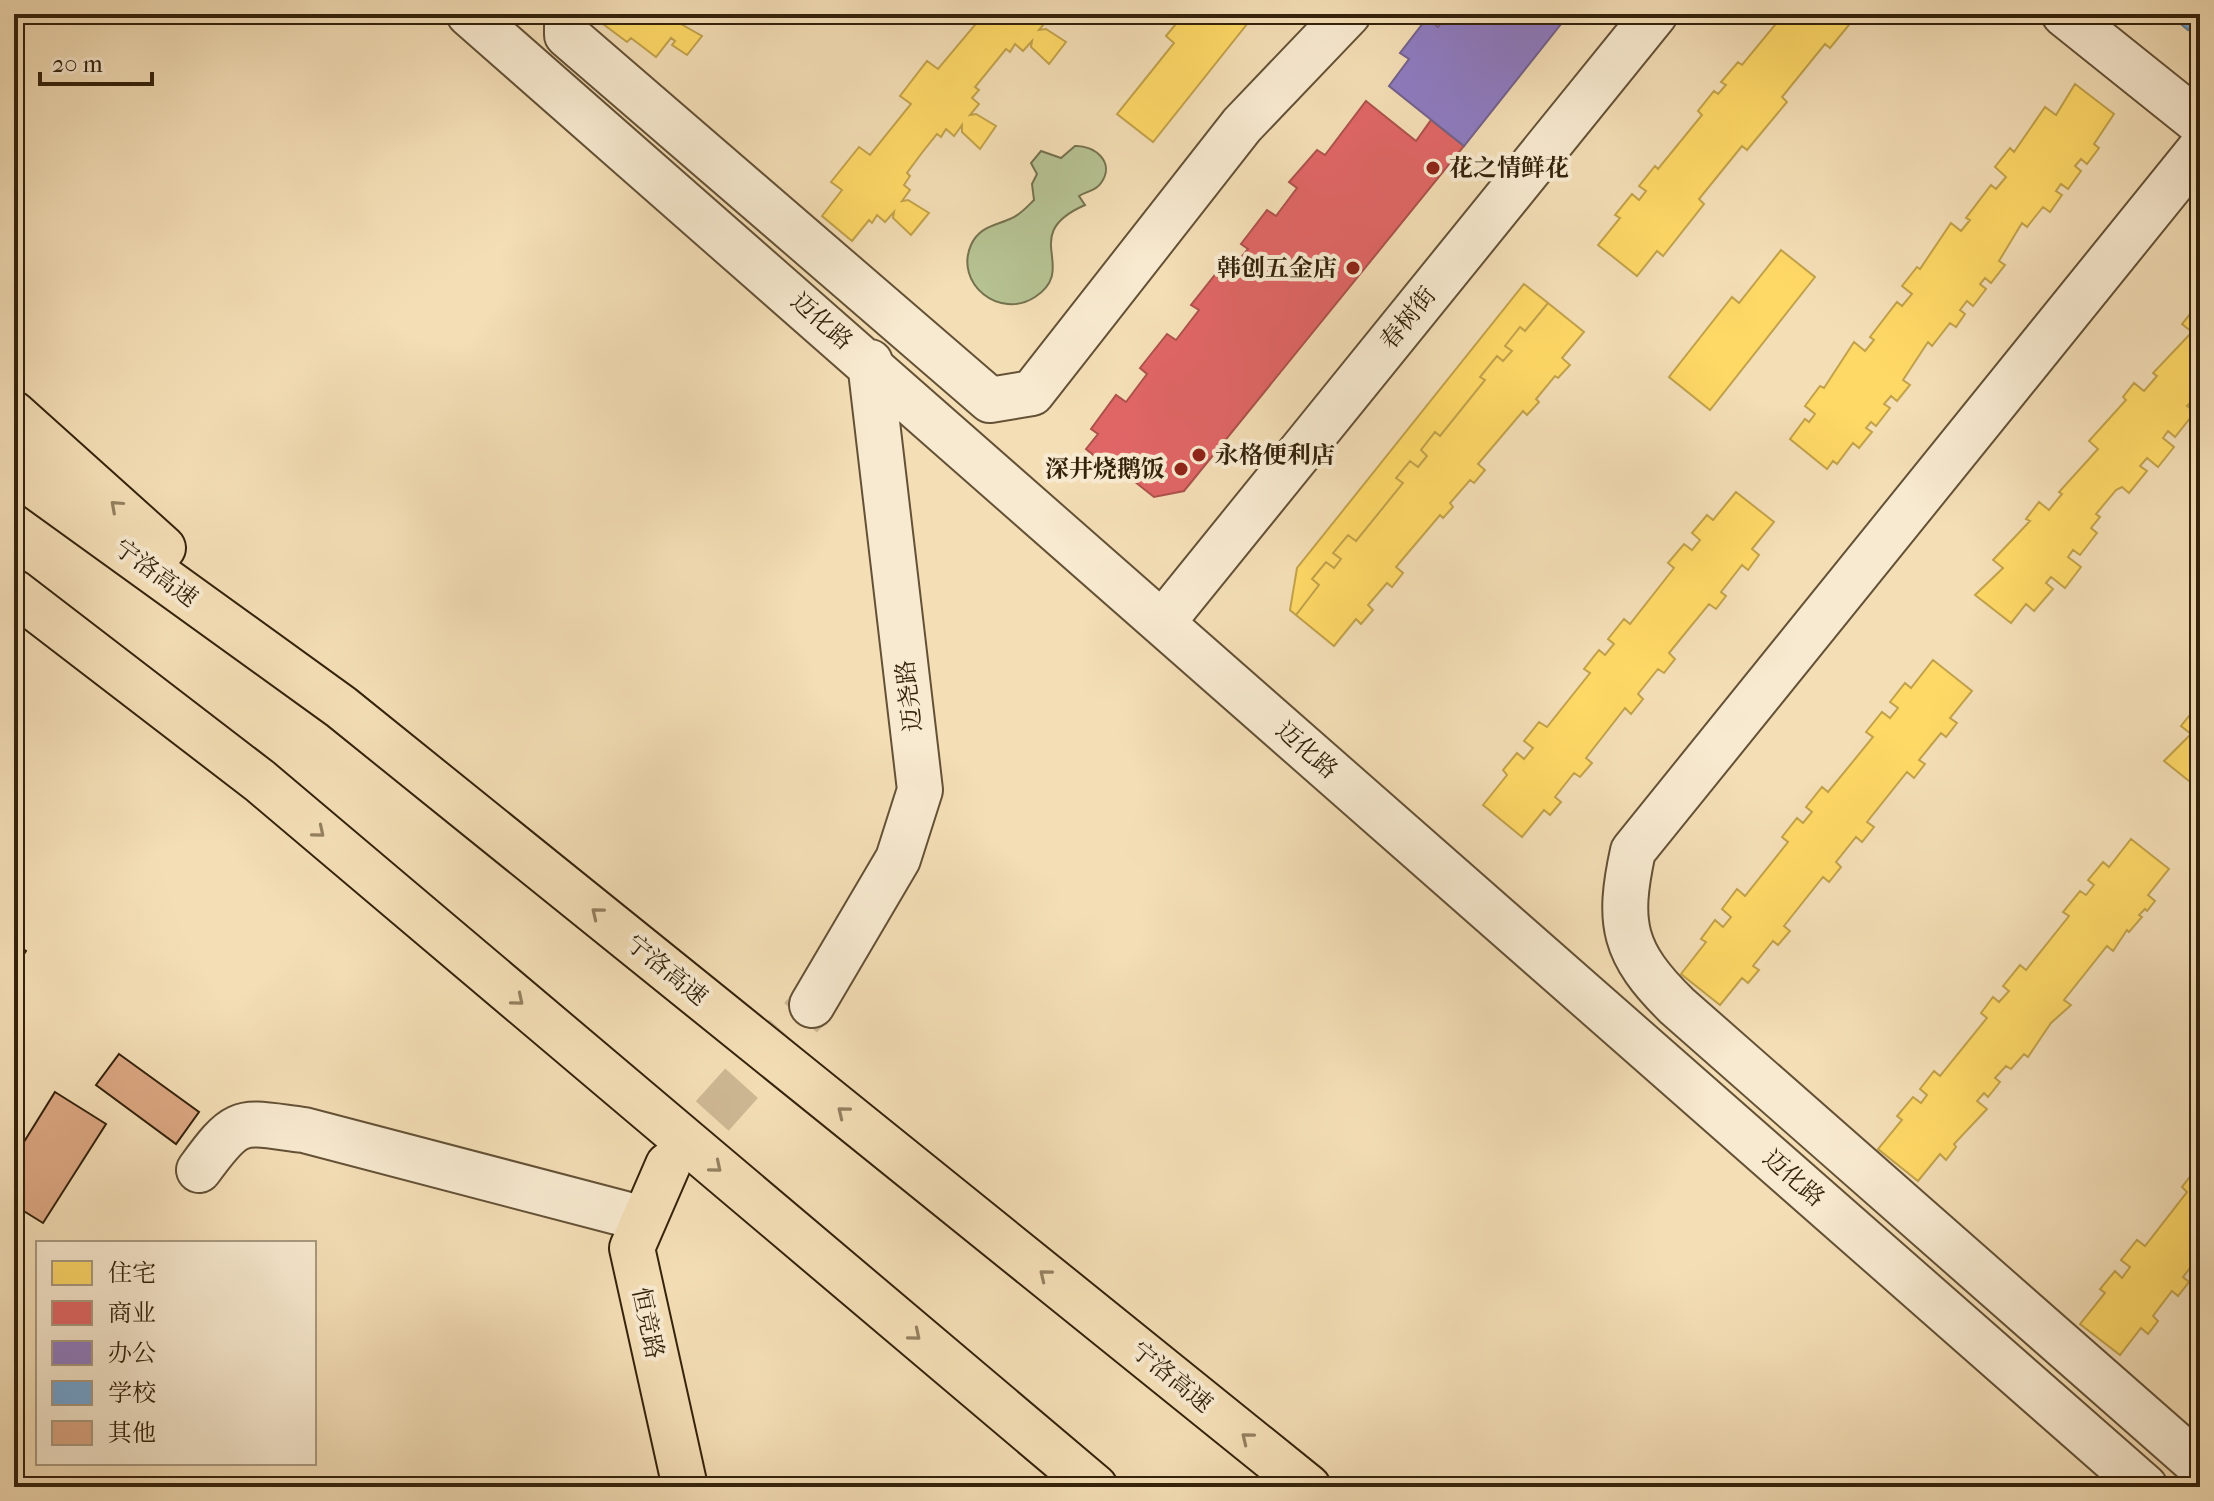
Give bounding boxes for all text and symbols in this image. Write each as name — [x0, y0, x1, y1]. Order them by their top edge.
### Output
scale bar — [40, 36, 152, 86]
text: 20 m — [52, 50, 103, 78]
place label: 花之情鲜花 — [1449, 154, 1569, 182]
marker: 花之情鲜花 — [1424, 159, 1442, 177]
place label: 韩创五金店 — [1217, 254, 1337, 282]
marker: 韩创五金店 — [1344, 259, 1362, 277]
street label: 春树街 — [1374, 281, 1442, 355]
street label: 迈化路 — [786, 287, 858, 355]
place label: 永格便利店 — [1215, 441, 1335, 469]
marker: 永格便利店 — [1190, 446, 1208, 464]
place label: 深井烧鹅饭 — [1045, 455, 1165, 483]
marker: 深井烧鹅饭 — [1172, 460, 1190, 478]
one-way arrow — [110, 501, 125, 515]
street label: 宁洛高速 — [109, 533, 203, 613]
street label: 迈尧路 — [891, 659, 927, 733]
street label: 迈化路 — [1271, 716, 1343, 784]
one-way arrow — [310, 822, 325, 837]
one-way arrow — [591, 909, 606, 923]
street label: 宁洛高速 — [621, 929, 713, 1011]
one-way arrow — [509, 990, 523, 1004]
one-way arrow — [837, 1107, 852, 1121]
street label: 迈化路 — [1758, 1144, 1830, 1212]
one-way arrow — [707, 1157, 722, 1172]
legend — [36, 1241, 316, 1465]
text: 住宅 — [108, 1259, 156, 1287]
one-way arrow — [1040, 1270, 1054, 1285]
street label: 恒竞路 — [627, 1285, 669, 1361]
text: 商业 — [108, 1299, 156, 1327]
one-way arrow — [906, 1325, 920, 1340]
street label: 宁洛高速 — [1126, 1336, 1218, 1418]
text: 办公 — [108, 1339, 156, 1367]
text: 学校 — [108, 1379, 156, 1407]
text: 其他 — [108, 1419, 156, 1447]
one-way arrow — [1242, 1433, 1257, 1448]

